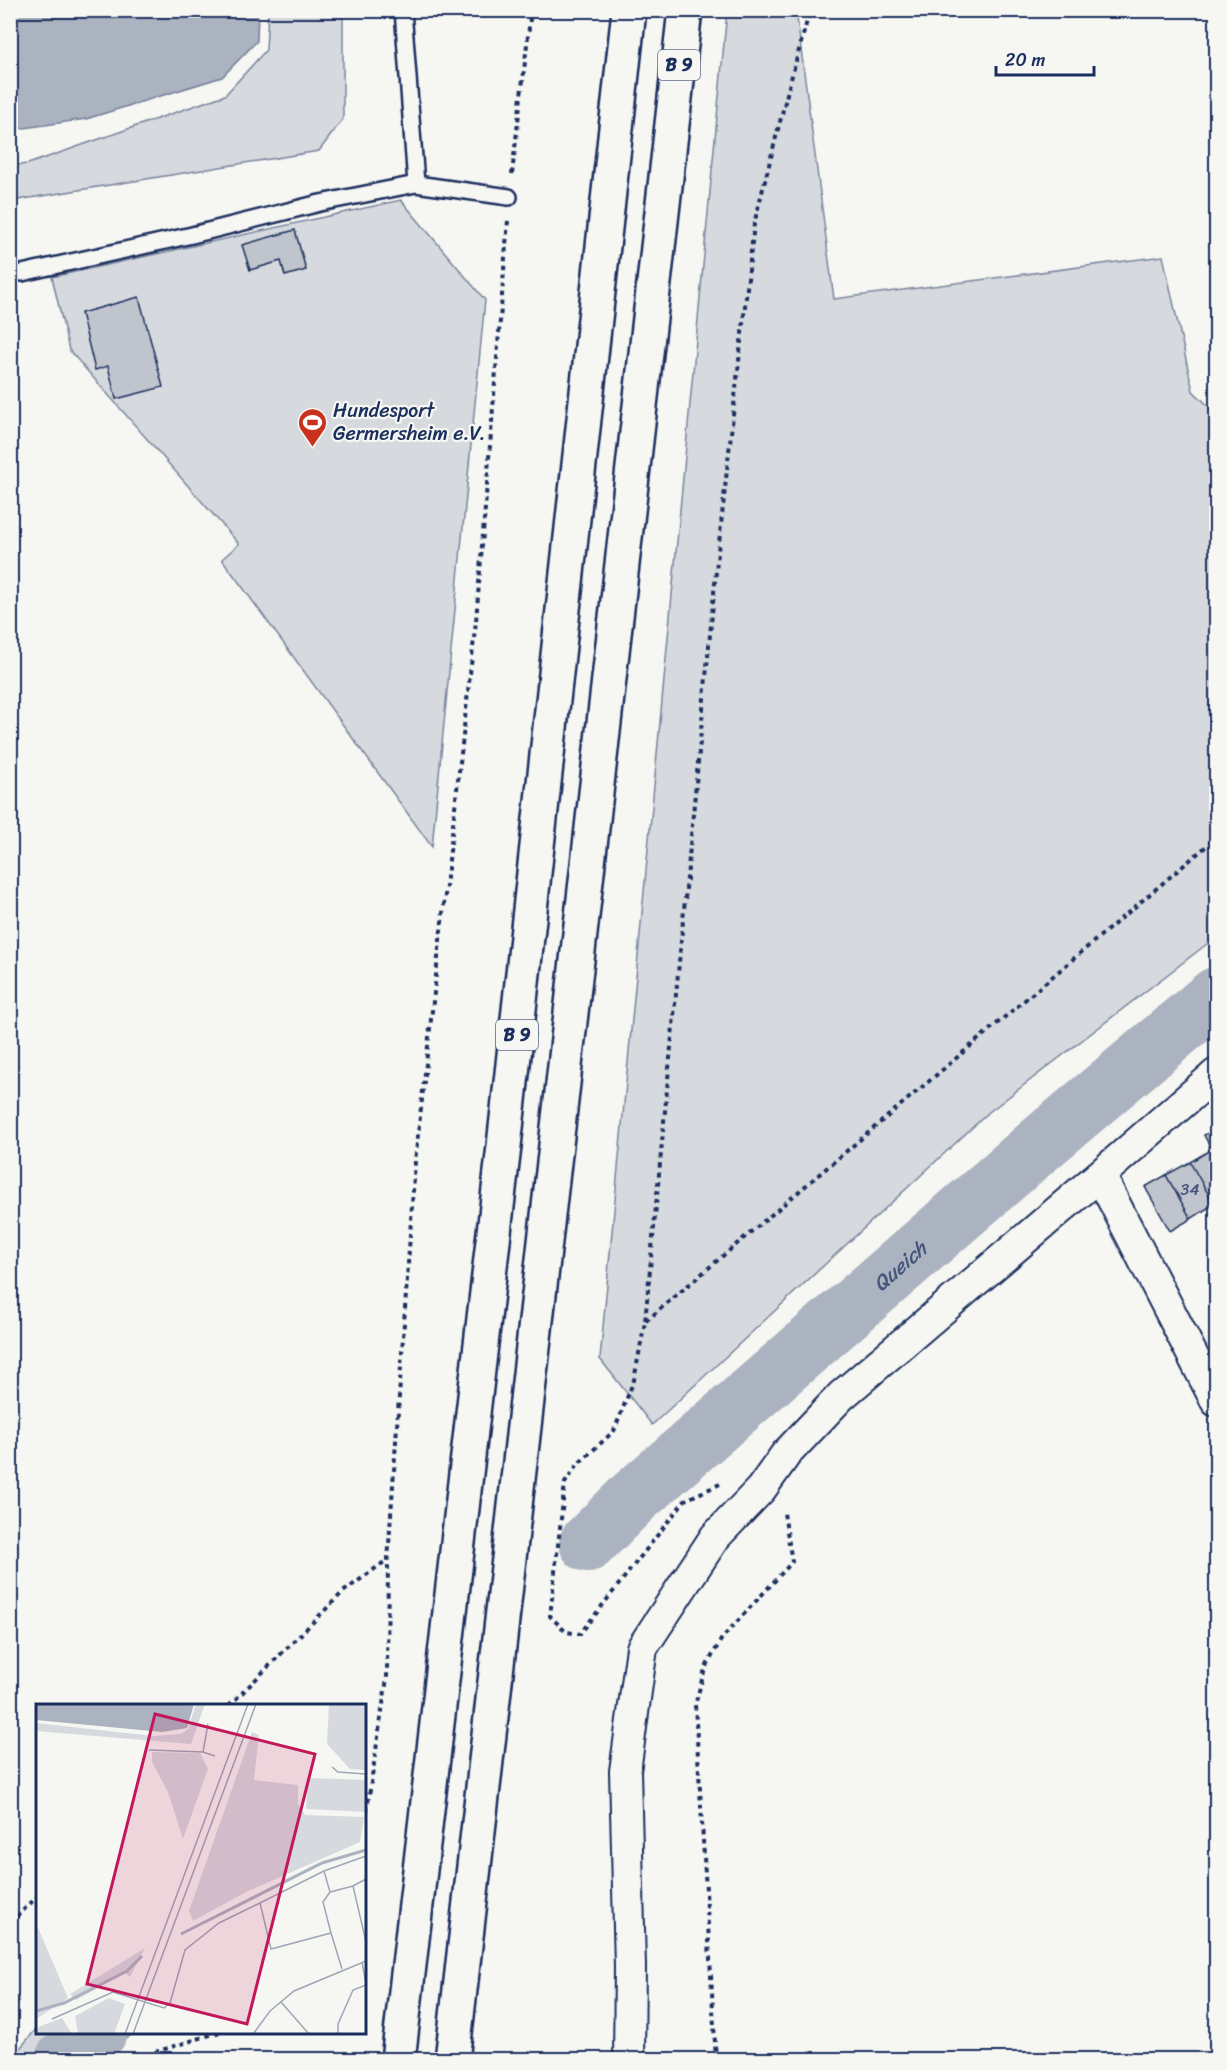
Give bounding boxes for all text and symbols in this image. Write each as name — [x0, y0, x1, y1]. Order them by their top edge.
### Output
scale bar — [996, 39, 1094, 77]
text: 20 m — [1005, 44, 1045, 76]
road number: B 9 — [658, 50, 700, 80]
place label: Hundesport Germersheim e.V. — [333, 393, 485, 451]
sports icon: Hundesport Germersheim e.V. — [296, 406, 328, 448]
road number: B 9 — [496, 1020, 538, 1050]
house number: 34 — [1181, 1175, 1199, 1204]
water label: Queich — [864, 1230, 938, 1301]
inset map — [36, 1704, 366, 2034]

